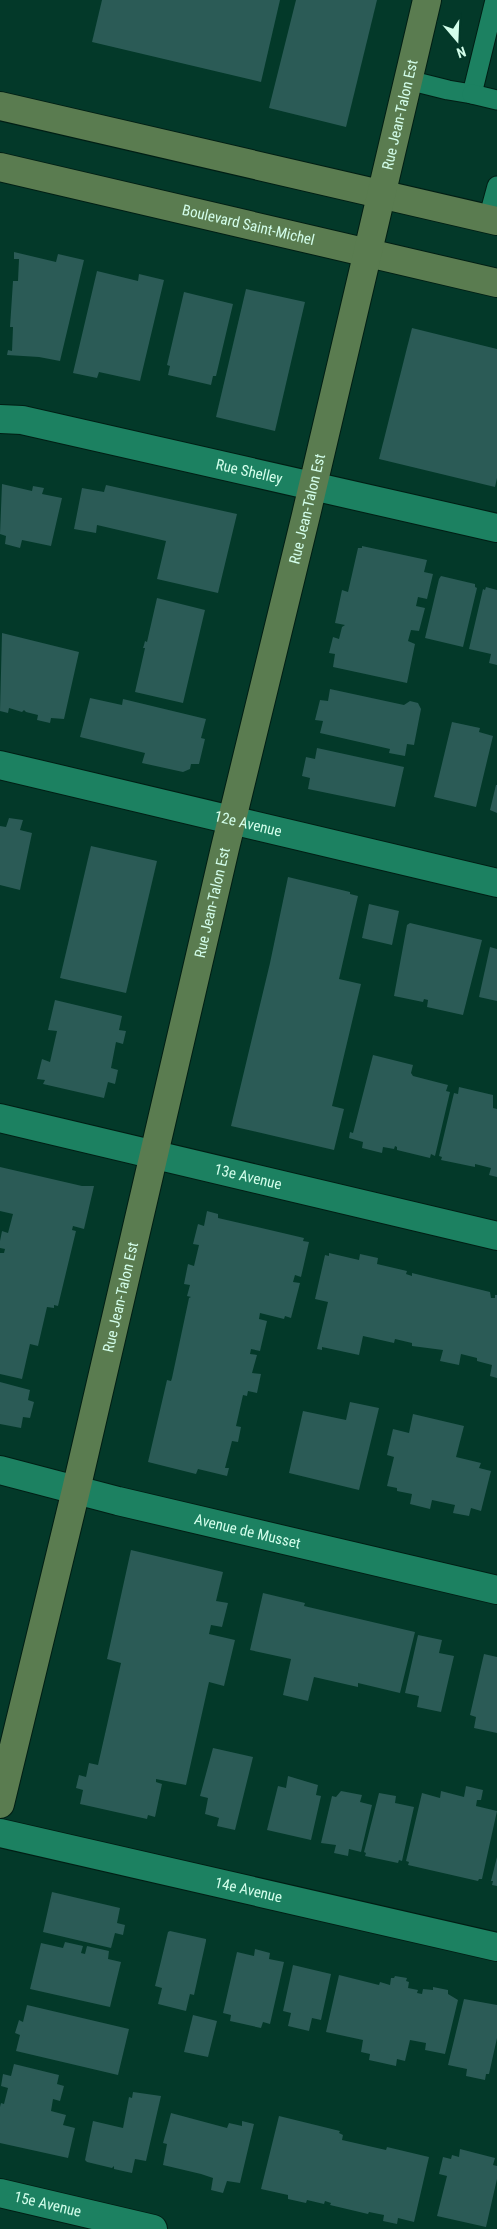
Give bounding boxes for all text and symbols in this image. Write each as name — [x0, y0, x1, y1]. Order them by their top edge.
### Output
north arrow — [432, 15, 482, 65]
text: N — [455, 43, 468, 61]
street label: Rue Jean-Talon Est — [378, 58, 422, 172]
street label: Boulevard Saint-Michel — [180, 201, 316, 249]
street label: Rue Jean-Talon Est — [285, 452, 329, 566]
street label: Rue Shelley — [214, 455, 284, 488]
street label: 12e Avenue — [213, 807, 284, 841]
street label: Rue Jean-Talon Est — [191, 846, 234, 960]
street label: 13e Avenue — [213, 1160, 284, 1194]
street label: Rue Jean-Talon Est — [99, 1240, 142, 1354]
street label: Avenue de Musset — [193, 1510, 302, 1553]
street label: 14e Avenue — [213, 1874, 284, 1906]
street label: 15e Avenue — [12, 2188, 83, 2221]

